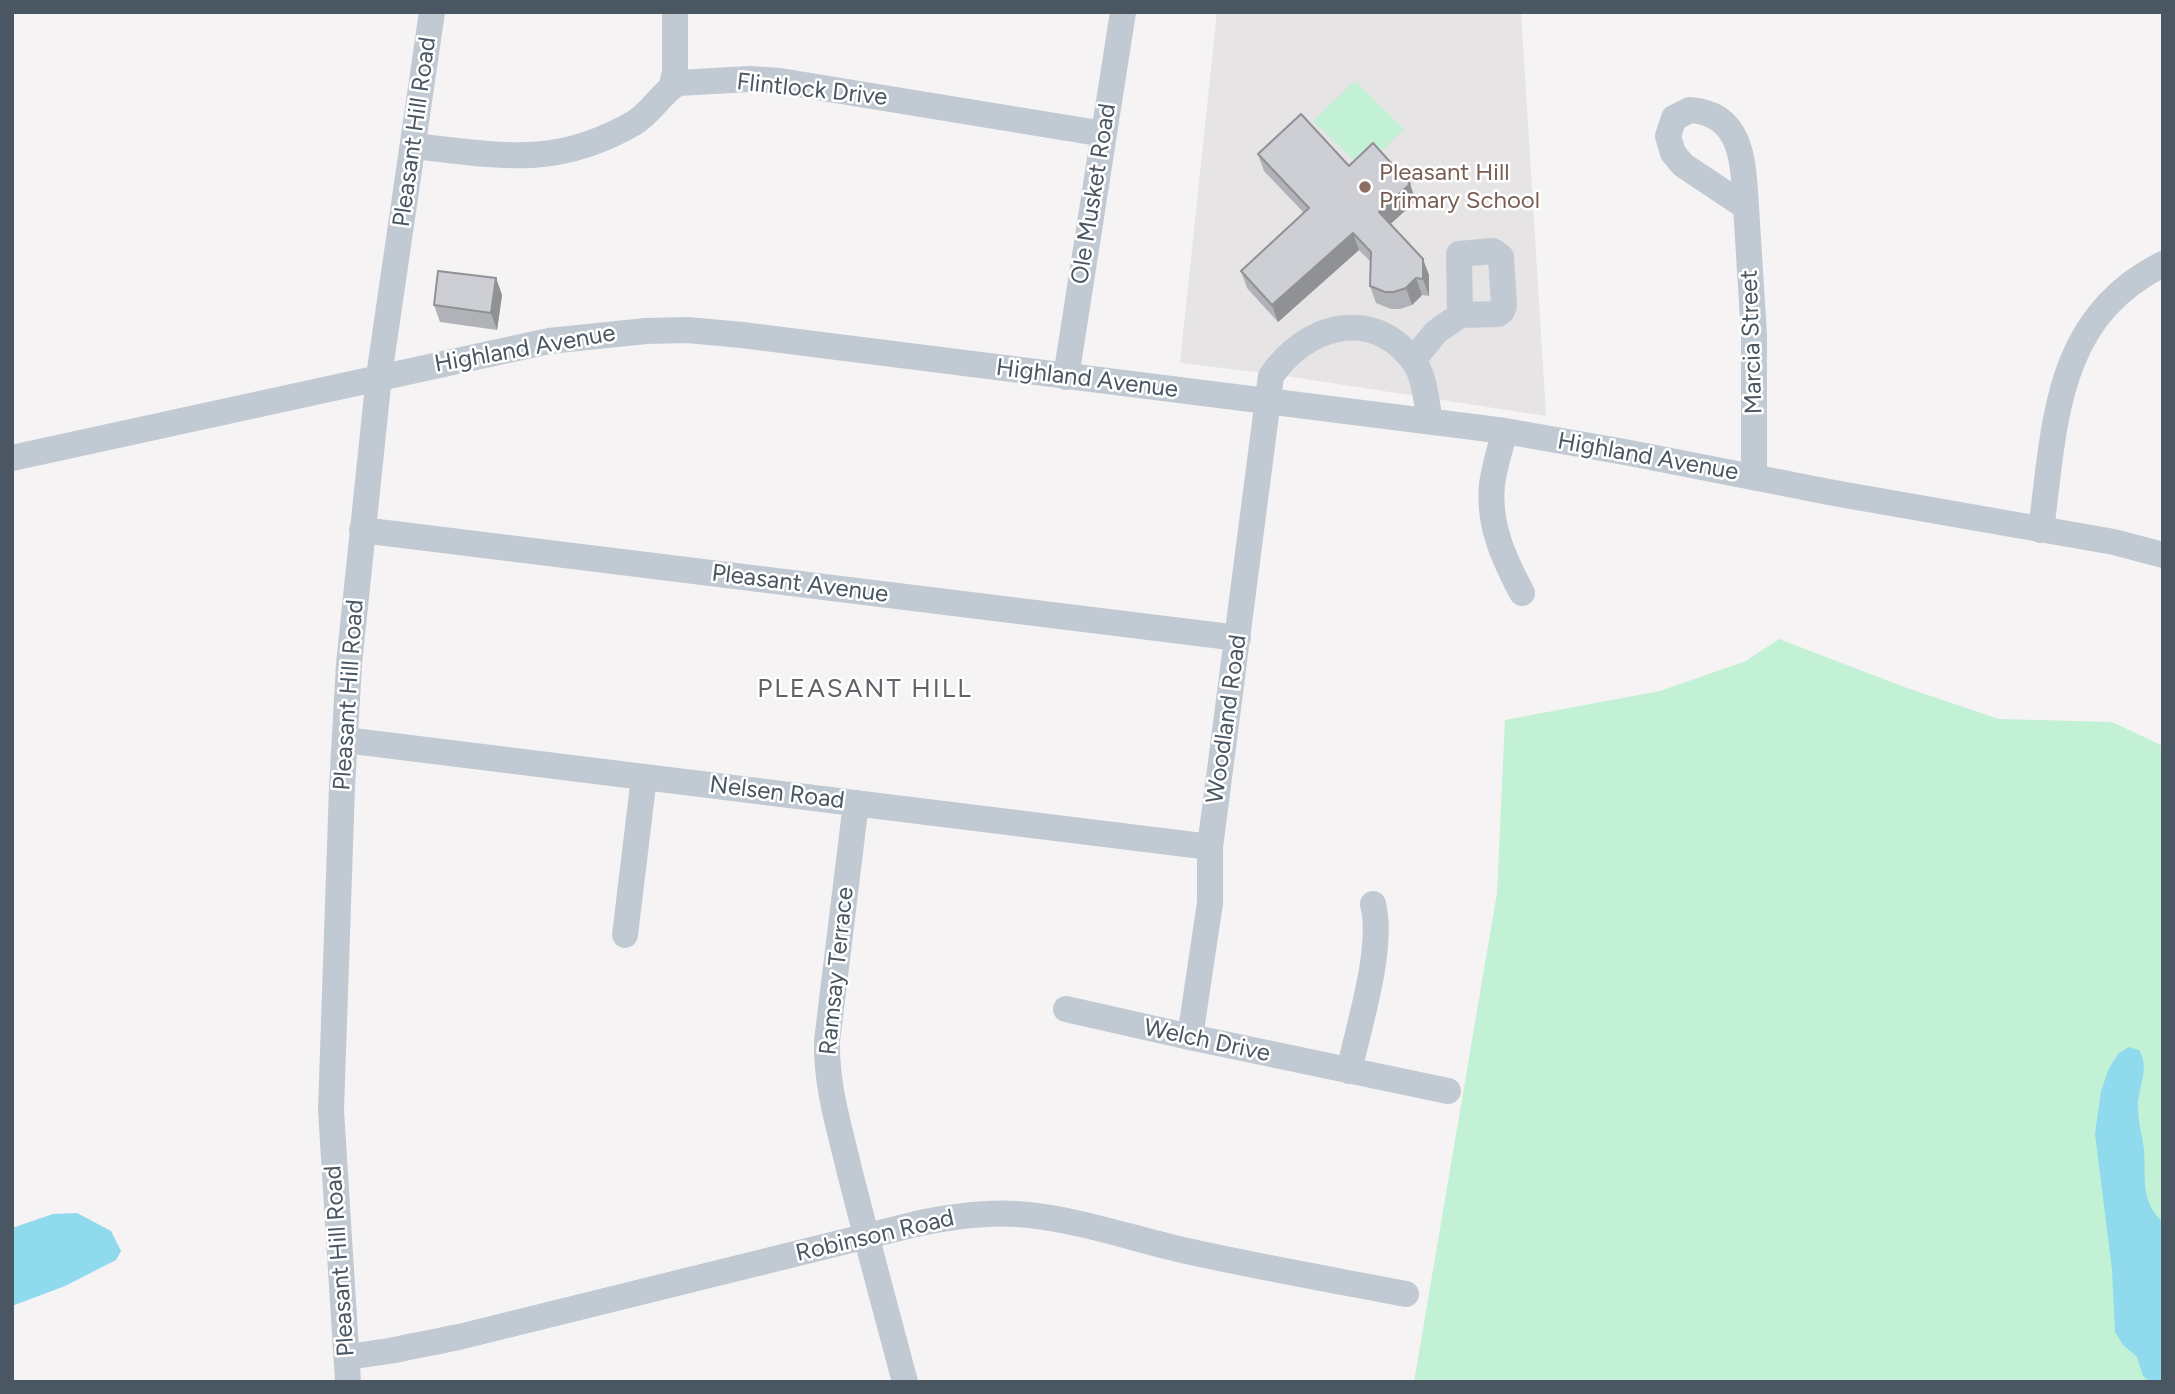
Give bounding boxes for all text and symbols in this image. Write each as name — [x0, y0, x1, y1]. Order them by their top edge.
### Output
street label: Pleasant Hill Road — [387, 35, 443, 229]
street label: Flintlock Drive — [735, 68, 889, 112]
street label: Ole Musket Road — [1065, 102, 1123, 286]
place label: Pleasant Hill Primary School — [1379, 159, 1540, 215]
marker: Pleasant Hill Primary School — [1357, 179, 1373, 195]
street label: Marcia Street — [1735, 269, 1769, 415]
street label: Highland Avenue — [432, 319, 618, 379]
street label: Highland Avenue — [994, 354, 1180, 404]
street label: Highland Avenue — [1555, 427, 1741, 487]
street label: Pleasant Avenue — [710, 559, 890, 609]
street label: Pleasant Hill Road — [328, 598, 370, 792]
street label: Woodland Road — [1201, 633, 1253, 805]
district label: PLEASANT HILL — [759, 673, 971, 705]
street label: Nelsen Road — [708, 770, 846, 816]
street label: Ramsay Terrace — [814, 886, 860, 1056]
street label: Welch Drive — [1141, 1014, 1273, 1068]
street label: Pleasant Hill Road — [319, 1164, 361, 1358]
street label: Robinson Road — [793, 1204, 957, 1268]

